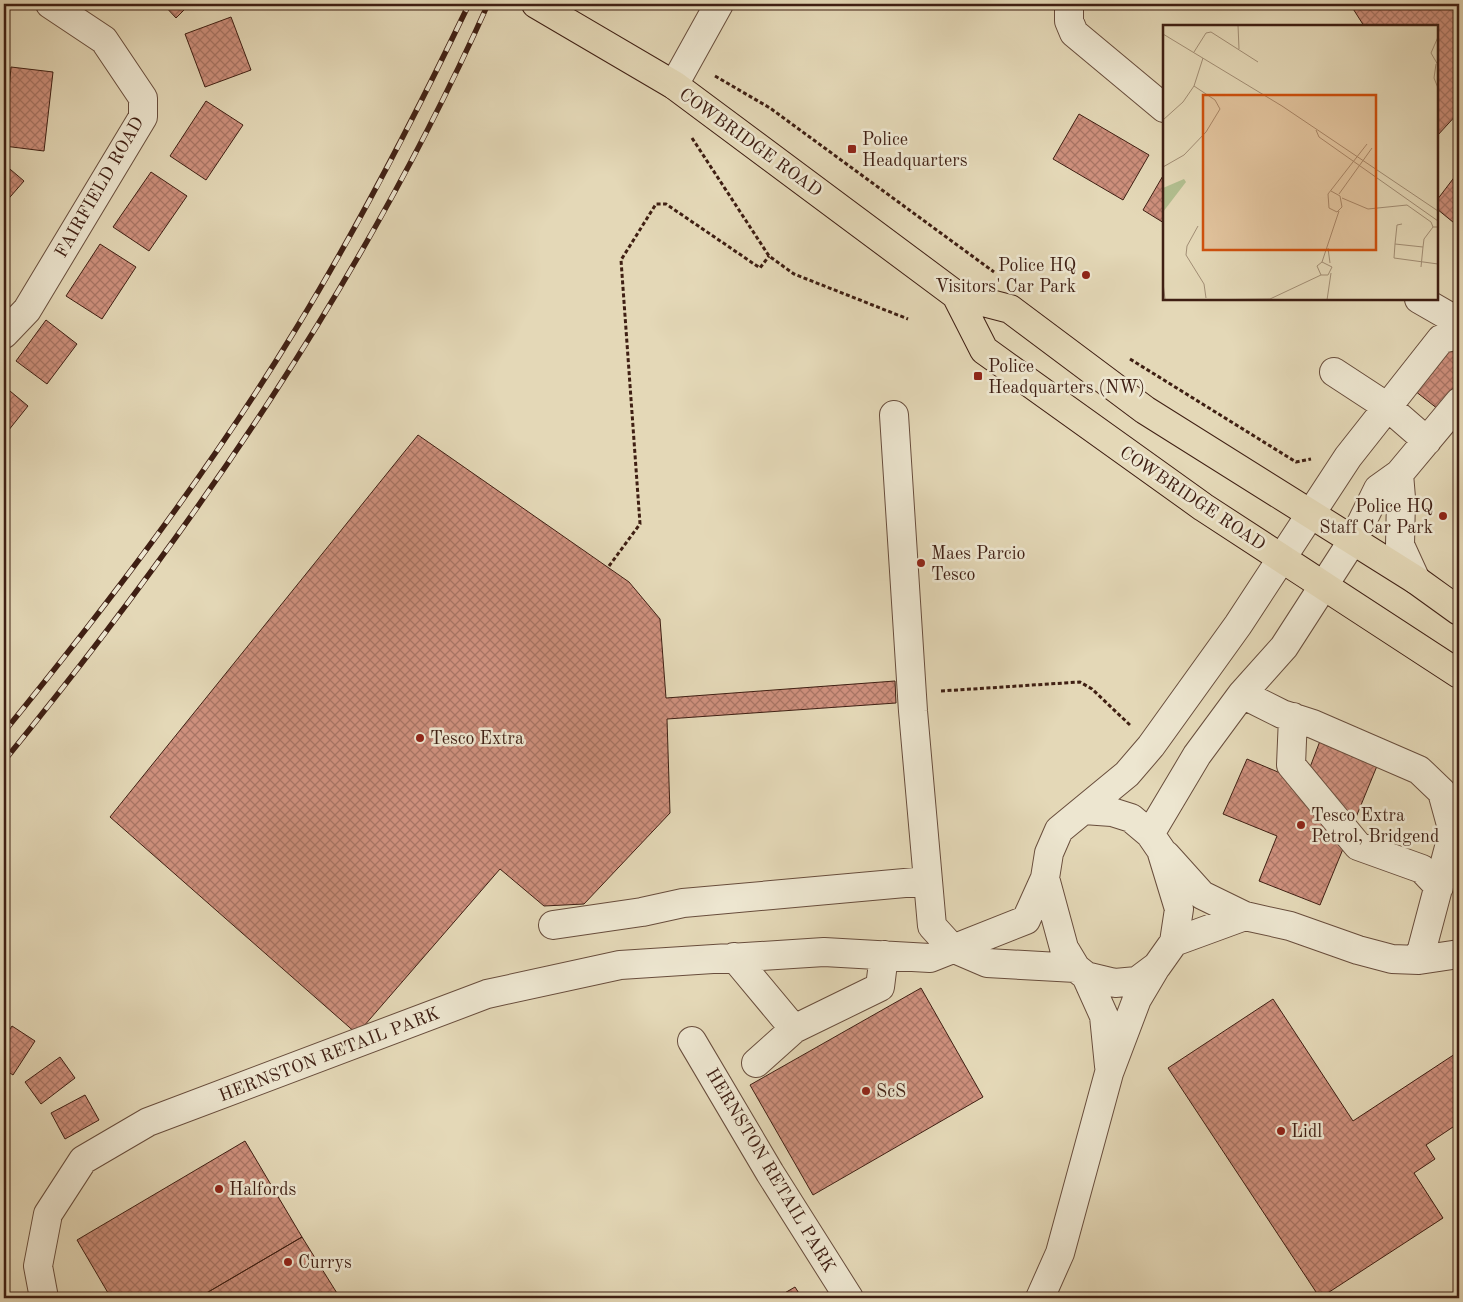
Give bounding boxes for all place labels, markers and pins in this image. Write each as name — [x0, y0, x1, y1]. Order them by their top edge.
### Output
place label: Police Headquarters — [862, 131, 968, 170]
marker: Police Headquarters — [846, 143, 858, 155]
place label: Police HQ Visitors' Car Park — [935, 257, 1076, 296]
marker: Police HQ Visitors' Car Park — [1080, 269, 1092, 281]
place label: Police Headquarters (NW) — [988, 358, 1145, 397]
marker: Police Headquarters (NW) — [972, 370, 984, 382]
place label: Police HQ Staff Car Park — [1319, 498, 1433, 537]
marker: Police HQ Staff Car Park — [1437, 510, 1449, 522]
place label: Maes Parcio Tesco — [931, 545, 1026, 584]
marker: Maes Parcio Tesco — [915, 557, 927, 569]
place label: Tesco Extra — [430, 730, 524, 748]
marker: Tesco Extra — [414, 732, 426, 744]
place label: Tesco Extra Petrol, Bridgend — [1311, 807, 1439, 846]
marker: Tesco Extra Petrol, Bridgend — [1295, 819, 1307, 831]
place label: ScS — [876, 1083, 906, 1101]
marker: ScS — [860, 1085, 872, 1097]
place label: Lidl — [1291, 1123, 1322, 1141]
marker: Lidl — [1275, 1125, 1287, 1137]
place label: Halfords — [229, 1181, 297, 1199]
marker: Halfords — [213, 1183, 225, 1195]
place label: Currys — [298, 1254, 352, 1272]
marker: Currys — [282, 1256, 294, 1268]

